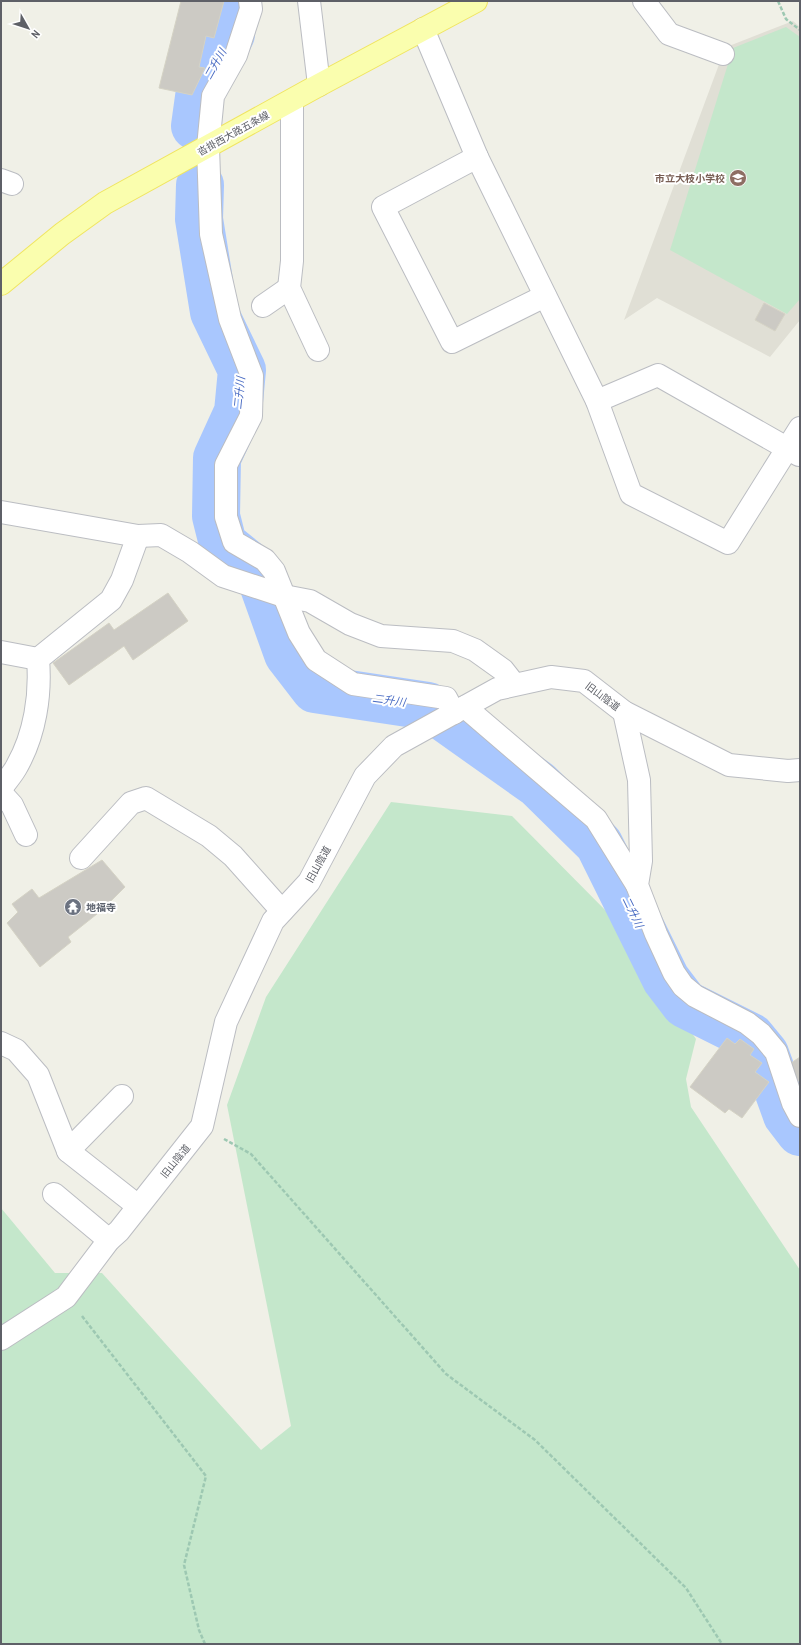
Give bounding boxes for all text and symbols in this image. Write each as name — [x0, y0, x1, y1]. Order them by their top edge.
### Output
north arrow — [8, 8, 48, 48]
text: N — [28, 27, 43, 41]
water label: 二升川 — [201, 45, 230, 82]
street label: 沓掛西大路五条線 — [195, 108, 271, 159]
school or university icon: 市立大枝小学校 — [728, 168, 748, 188]
place label: 市立大枝小学校 — [655, 172, 725, 185]
water label: 二升川 — [230, 375, 248, 410]
street label: 旧山陰道 — [583, 679, 623, 714]
water label: 二升川 — [372, 691, 407, 709]
street label: 旧山陰道 — [303, 844, 334, 885]
water label: 二升川 — [619, 894, 647, 931]
temple icon: 地福寺 — [63, 897, 83, 917]
place label: 地福寺 — [86, 901, 116, 914]
street label: 旧山陰道 — [158, 1142, 193, 1181]

